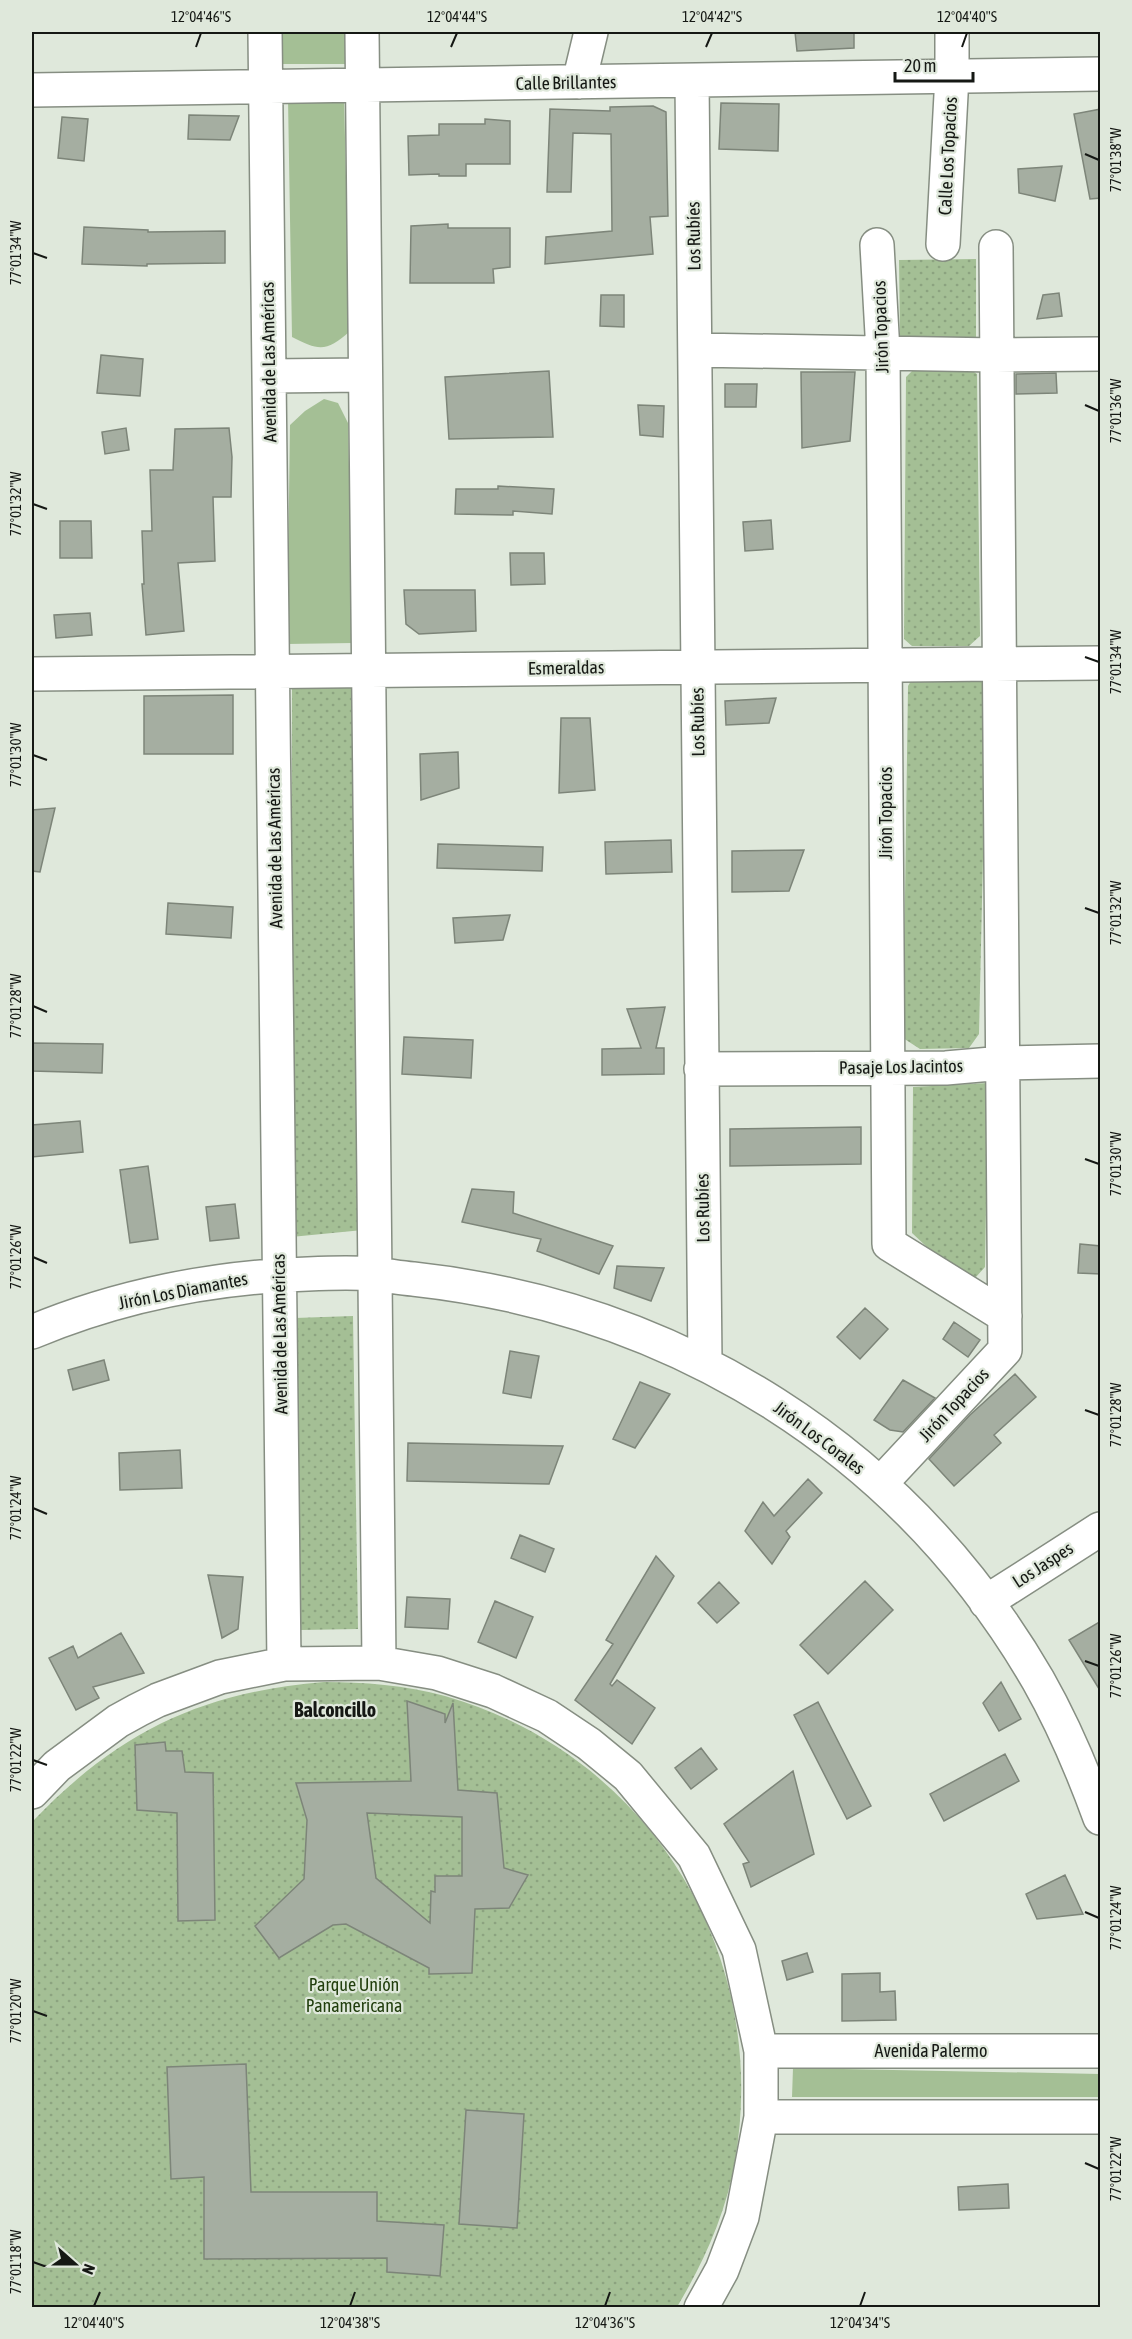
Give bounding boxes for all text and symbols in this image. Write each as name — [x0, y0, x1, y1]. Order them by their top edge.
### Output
text: 12°04'46"S — [171, 8, 231, 25]
text: 12°04'44"S — [427, 8, 487, 25]
text: 12°04'42"S — [682, 8, 742, 25]
text: 12°04'40"S — [937, 8, 997, 25]
scale bar — [895, 45, 973, 83]
text: 20 m — [904, 55, 936, 76]
street label: Calle Brillantes — [516, 71, 616, 94]
street label: Calle Los Topacios — [934, 96, 961, 216]
text: 77°01'38"W — [1107, 128, 1124, 192]
street label: Los Rubíes — [682, 201, 705, 271]
text: 77°01'34"W — [7, 221, 24, 285]
street label: Jirón Topacios — [868, 280, 893, 374]
street label: Avenida de Las Américas — [257, 282, 280, 442]
text: 77°01'36"W — [1107, 379, 1124, 443]
text: 77°01'32"W — [7, 472, 24, 536]
text: 77°01'34"W — [1107, 630, 1124, 694]
street label: Esmeraldas — [528, 656, 604, 679]
street label: Los Rubíes — [686, 687, 709, 757]
text: 77°01'30"W — [7, 723, 24, 787]
street label: Jirón Topacios — [875, 767, 896, 859]
street label: Avenida de Las Américas — [263, 768, 286, 928]
text: 77°01'32"W — [1107, 881, 1124, 945]
text: 77°01'28"W — [7, 974, 24, 1038]
street label: Pasaje Los Jacintos — [839, 1055, 963, 1078]
text: 77°01'30"W — [1107, 1132, 1124, 1196]
street label: Los Rubíes — [691, 1173, 714, 1243]
text: 77°01'26"W — [7, 1225, 24, 1289]
street label: Avenida de Las Américas — [268, 1254, 291, 1414]
street label: Jirón Los Diamantes — [116, 1268, 249, 1313]
street label: Jirón Topacios — [914, 1364, 993, 1446]
text: 77°01'28"W — [1107, 1383, 1124, 1447]
street label: Jirón Los Corales — [770, 1397, 869, 1479]
text: 77°01'24"W — [7, 1476, 24, 1540]
street label: Los Jaspes — [1009, 1537, 1077, 1592]
text: 77°01'26"W — [1107, 1634, 1124, 1698]
district label: Balconcillo — [294, 1698, 376, 1721]
text: 77°01'22"W — [7, 1728, 24, 1792]
text: 77°01'24"W — [1107, 1886, 1124, 1950]
park label: Parque Unión Panamericana — [306, 1974, 402, 2016]
text: 77°01'20"W — [7, 1979, 24, 2043]
street label: Avenida Palermo — [875, 2040, 987, 2061]
text: 77°01'22"W — [1107, 2137, 1124, 2201]
text: 77°01'18"W — [7, 2230, 24, 2294]
north arrow — [45, 2234, 105, 2294]
text: N — [79, 2262, 99, 2277]
text: 12°04'40"S — [64, 2314, 124, 2331]
text: 12°04'38"S — [320, 2314, 380, 2331]
text: 12°04'36"S — [575, 2314, 635, 2331]
text: 12°04'34"S — [830, 2314, 890, 2331]

